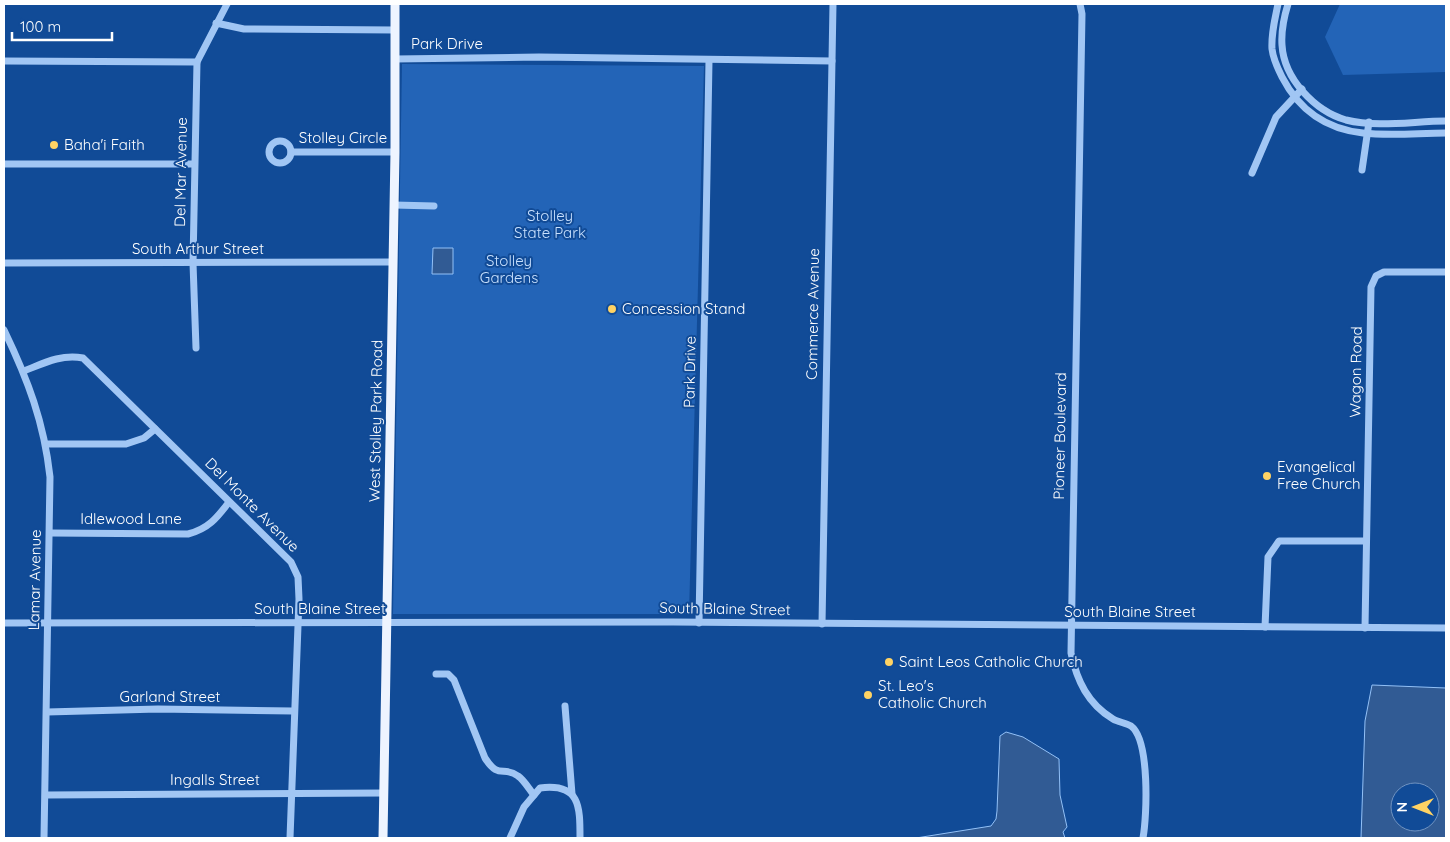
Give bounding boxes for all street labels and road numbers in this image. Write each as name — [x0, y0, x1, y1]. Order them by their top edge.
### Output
street label: Park Drive — [411, 34, 483, 53]
street label: Del Mar Avenue — [170, 117, 191, 227]
street label: Stolley Circle — [299, 128, 387, 147]
street label: South Arthur Street — [132, 239, 264, 258]
street label: Commerce Avenue — [802, 248, 823, 380]
street label: Wagon Road — [1345, 326, 1366, 418]
street label: Park Drive — [679, 336, 700, 408]
street label: West Stolley Park Road — [365, 340, 386, 502]
street label: Pioneer Boulevard — [1049, 372, 1070, 500]
street label: Del Monte Avenue — [201, 453, 304, 556]
street label: Idlewood Lane — [80, 509, 182, 528]
street label: Lamar Avenue — [24, 529, 45, 631]
street label: South Blaine Street — [659, 598, 791, 619]
street label: South Blaine Street — [254, 599, 386, 618]
street label: South Blaine Street — [1064, 602, 1196, 621]
street label: Garland Street — [120, 687, 220, 706]
street label: Ingalls Street — [170, 770, 260, 789]

